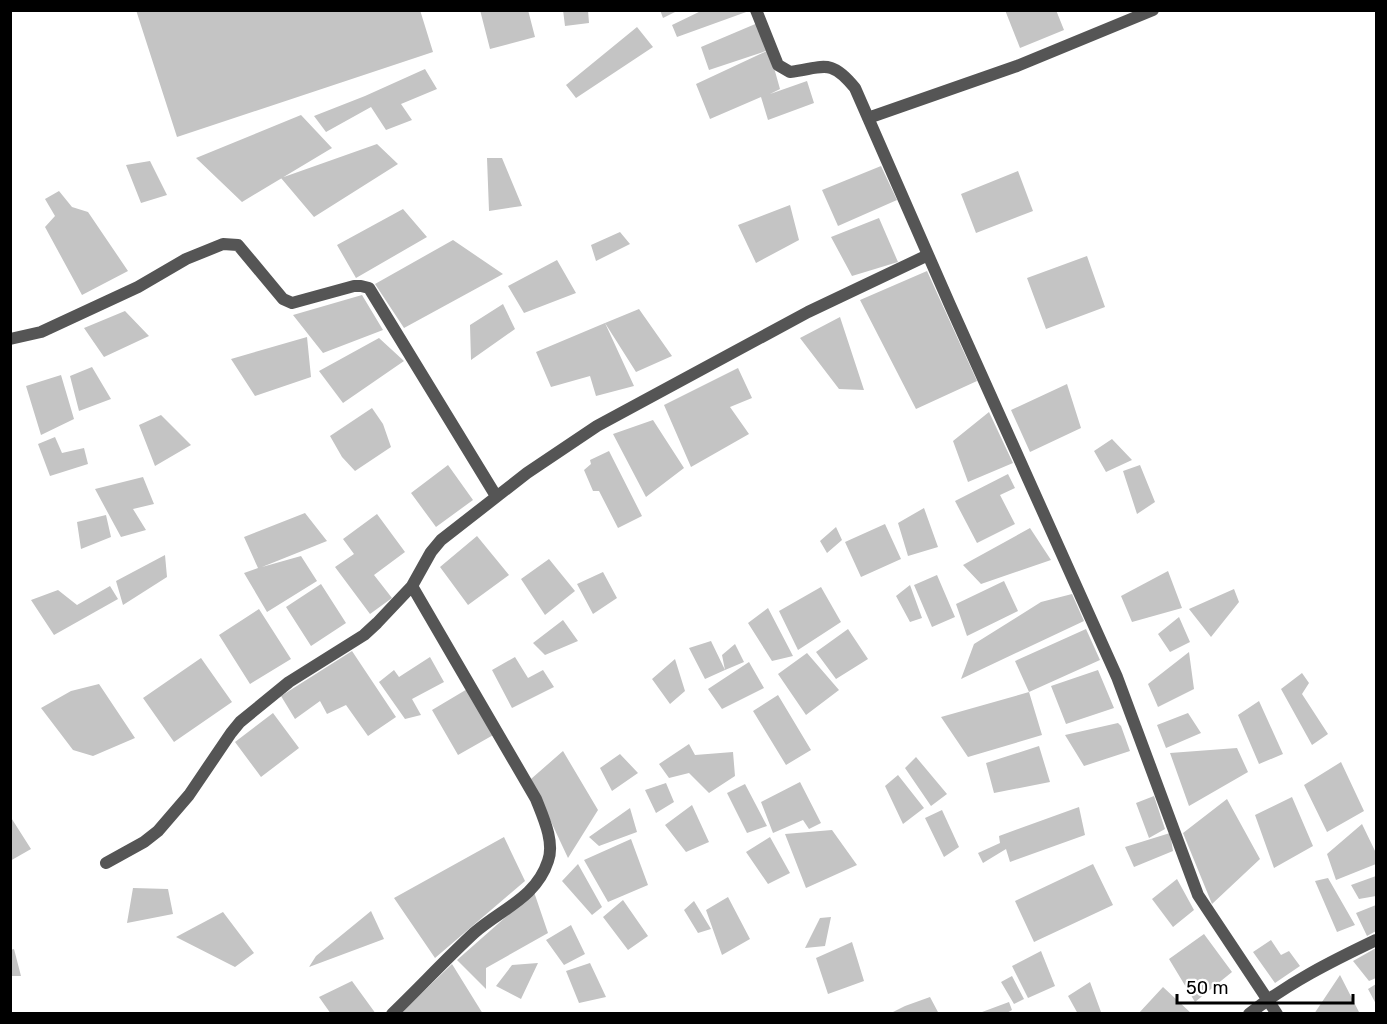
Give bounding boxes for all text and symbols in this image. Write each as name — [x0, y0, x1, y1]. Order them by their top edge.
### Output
scale bar — [1177, 967, 1352, 1005]
text: 50 m — [1186, 977, 1229, 999]

